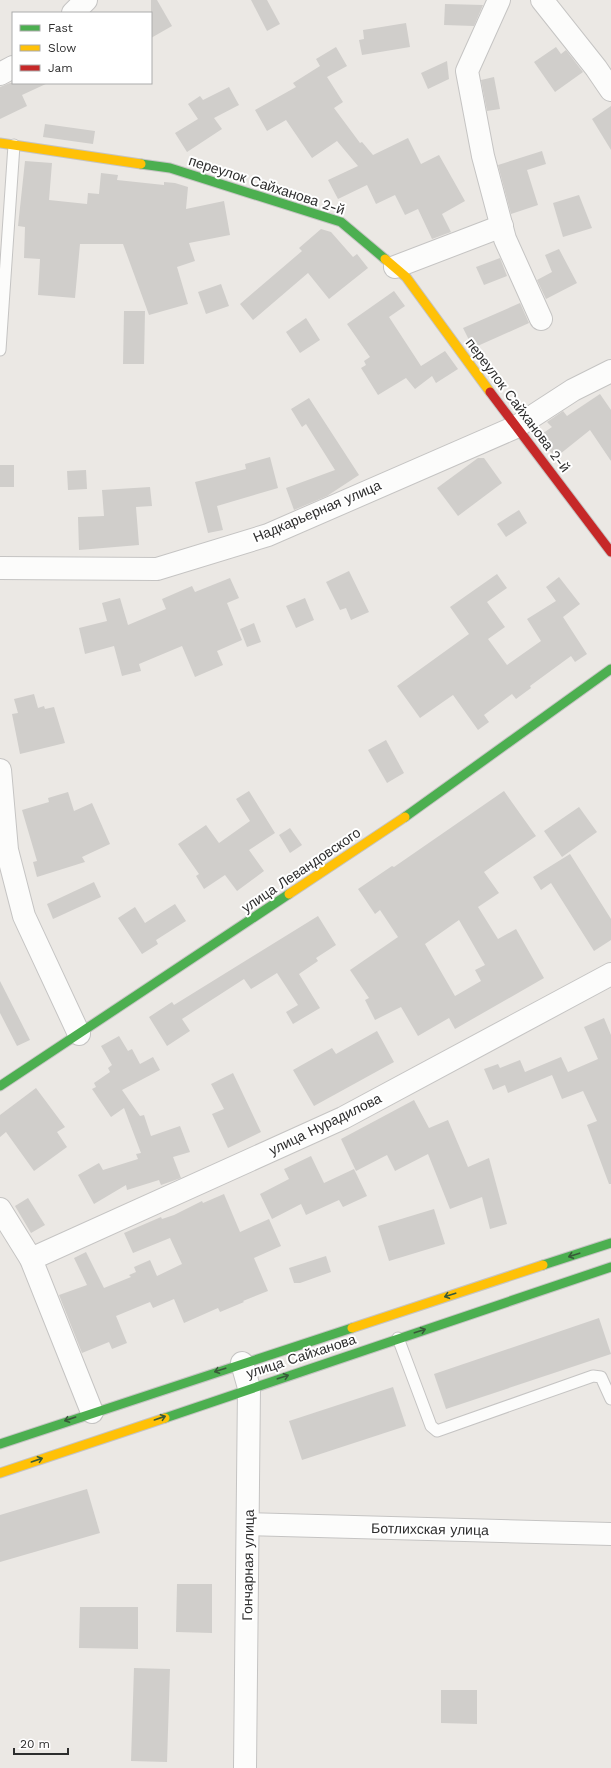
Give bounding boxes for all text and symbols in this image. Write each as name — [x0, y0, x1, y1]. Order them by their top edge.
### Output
legend — [12, 12, 152, 84]
text: Fast — [48, 21, 73, 35]
text: Slow — [48, 41, 76, 55]
text: Jam — [48, 61, 73, 75]
street label: переулок Сайханова 2-й — [187, 152, 347, 218]
street label: переулок Сайханова 2-й — [463, 335, 573, 475]
street label: Надкарьерная улица — [251, 477, 384, 545]
street label: улица Левандовского — [239, 824, 364, 916]
street label: улица Нурадилова — [266, 1090, 384, 1158]
one-way arrow — [568, 1252, 581, 1259]
one-way arrow — [444, 1292, 457, 1299]
one-way arrow — [413, 1327, 426, 1334]
street label: улица Сайханова — [244, 1331, 358, 1381]
one-way arrow — [214, 1367, 227, 1374]
one-way arrow — [277, 1373, 290, 1380]
one-way arrow — [154, 1414, 166, 1422]
one-way arrow — [65, 1416, 77, 1424]
one-way arrow — [30, 1456, 43, 1463]
street label: Гончарная улица — [239, 1509, 257, 1621]
street label: Ботлихская улица — [371, 1520, 489, 1538]
scale bar — [14, 1730, 68, 1756]
text: 20 m — [20, 1737, 50, 1751]

